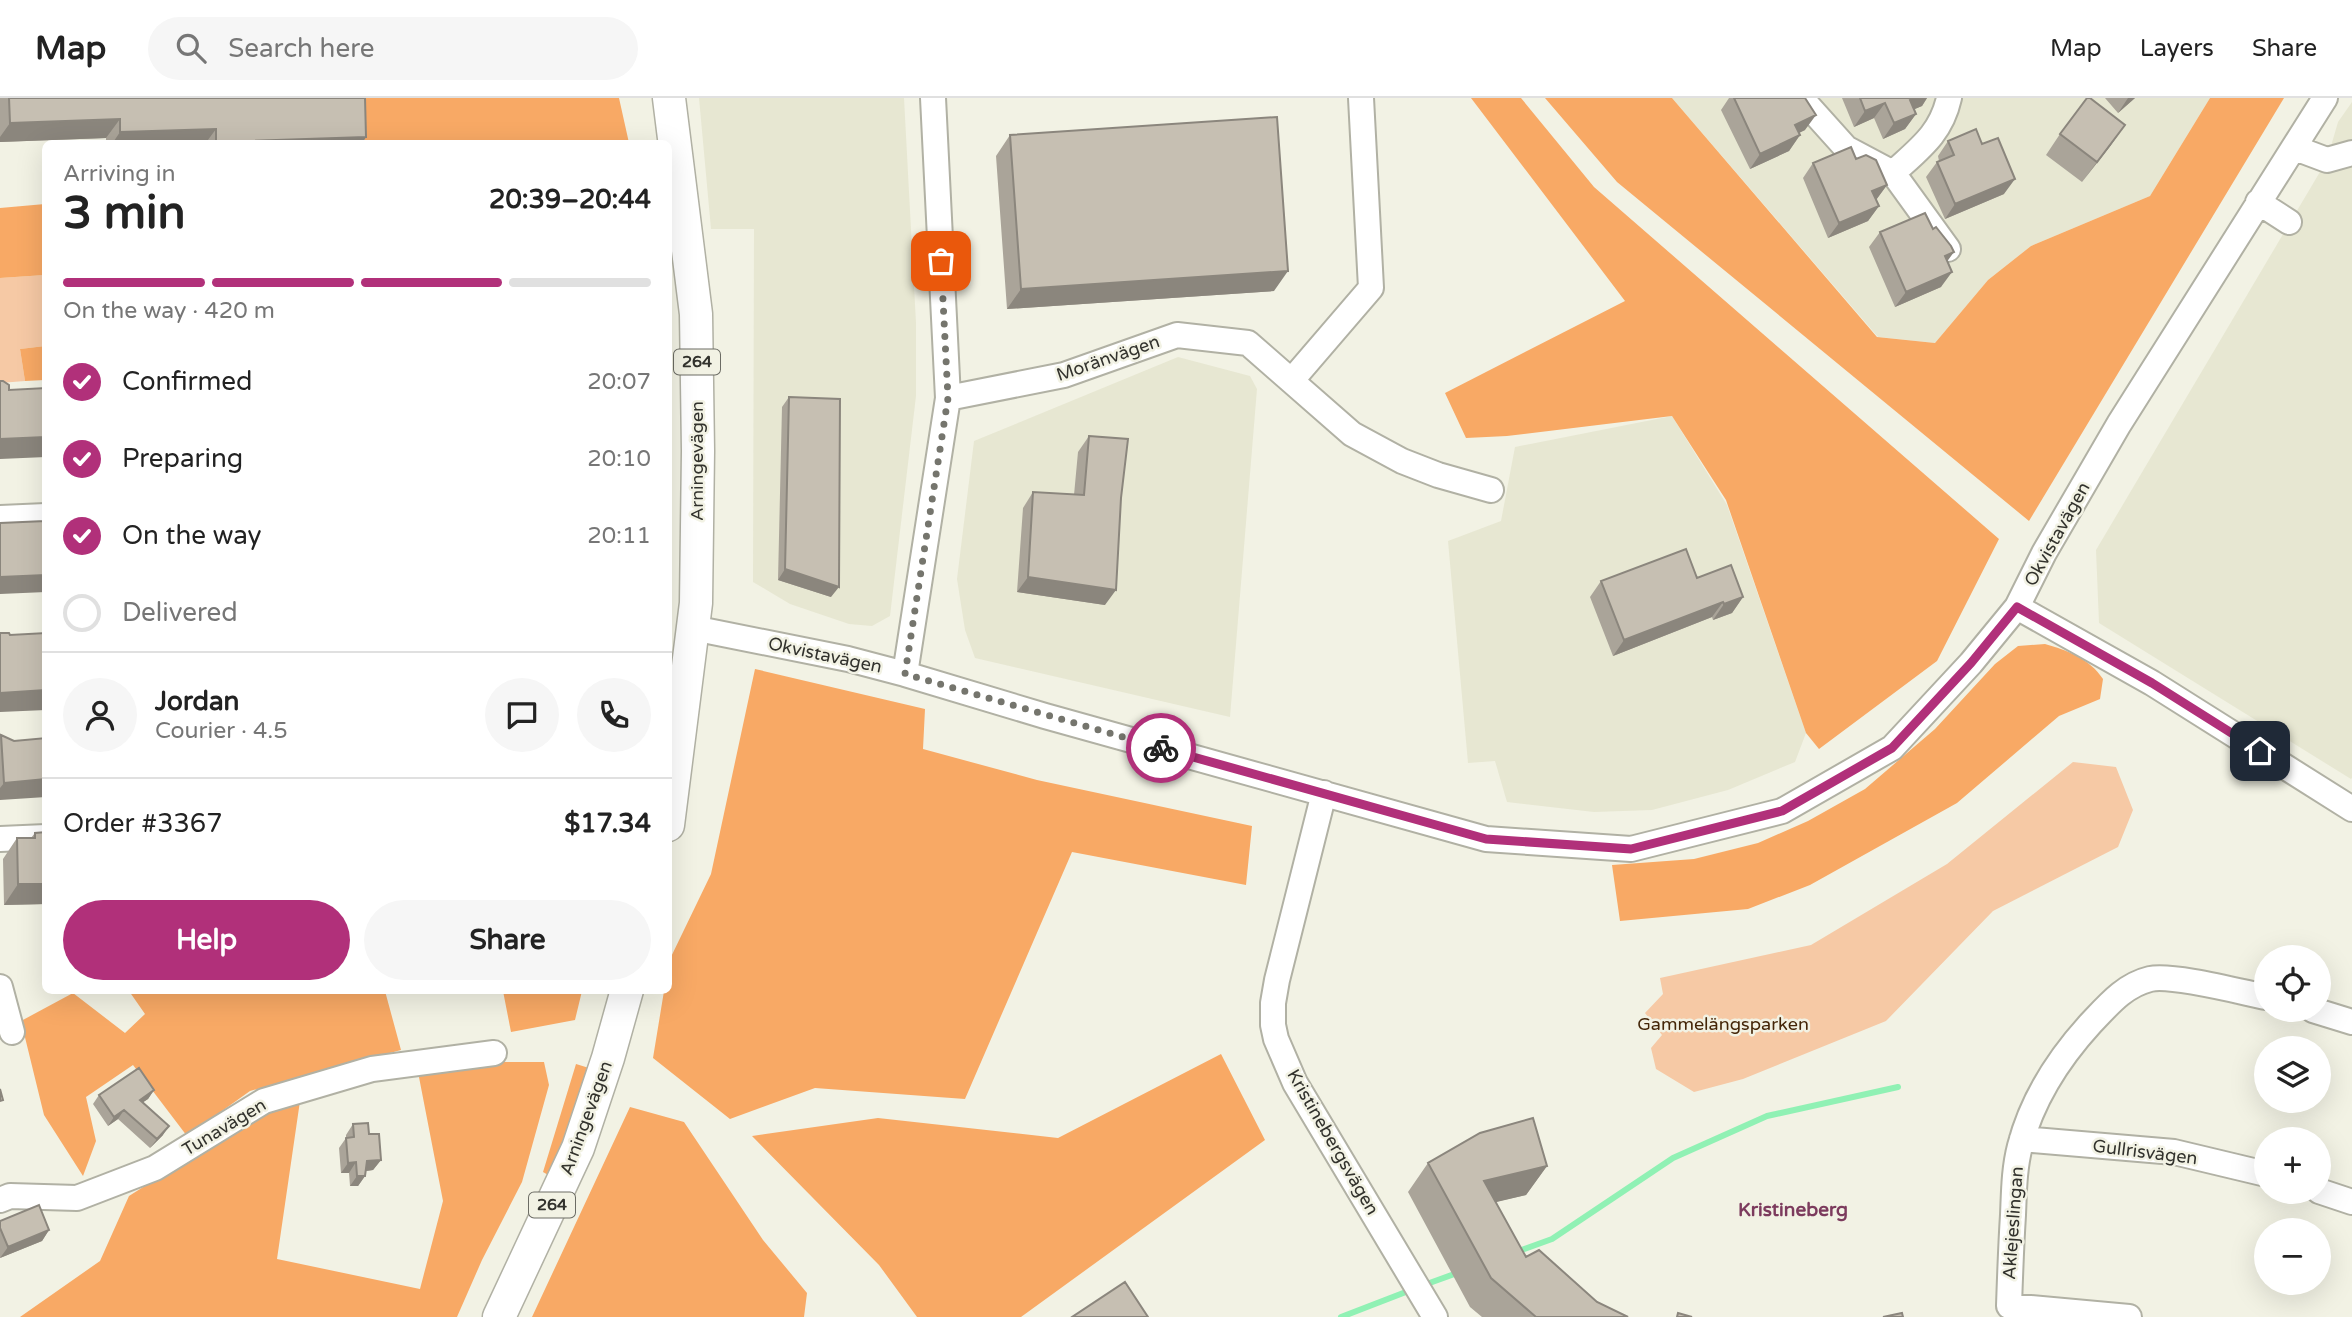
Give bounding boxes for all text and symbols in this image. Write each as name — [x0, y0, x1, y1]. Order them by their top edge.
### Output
search box — [148, 17, 638, 80]
text: Map — [35, 29, 106, 68]
icon: search — [172, 29, 210, 67]
text: Search here — [228, 33, 374, 64]
text: Map — [2050, 34, 2102, 63]
text: Layers — [2140, 34, 2214, 63]
text: Share — [2252, 34, 2317, 63]
text: Arriving in — [63, 160, 176, 188]
text: 20:39–20:44 — [489, 184, 651, 215]
text: 3 min — [63, 186, 186, 241]
pin — [911, 231, 971, 291]
icon: bag — [922, 242, 960, 280]
text: On the way · 420 m — [63, 297, 275, 325]
street label: Moränvägen — [1053, 330, 1163, 386]
road number: 264 — [674, 350, 720, 374]
icon: check — [63, 363, 101, 401]
text: Confirmed — [122, 366, 252, 397]
text: 20:07 — [587, 368, 651, 396]
street label: Arningevägen — [686, 401, 708, 521]
icon: check — [63, 440, 101, 478]
text: Preparing — [122, 443, 243, 474]
text: 20:10 — [587, 445, 651, 473]
street label: Okvistavägen — [2019, 478, 2095, 590]
icon: check — [63, 517, 101, 555]
text: On the way — [122, 520, 262, 551]
text: 20:11 — [587, 522, 651, 550]
text: Delivered — [122, 597, 238, 628]
street label: Okvistavägen — [766, 632, 884, 678]
button: person — [63, 678, 137, 752]
button: chat — [485, 678, 559, 752]
button: phone — [577, 678, 651, 752]
text: Jordan — [155, 686, 239, 717]
courier — [1126, 713, 1196, 783]
text: Courier · 4.5 — [155, 717, 288, 745]
pin — [2230, 721, 2290, 781]
icon: bike — [1142, 729, 1180, 767]
icon: home — [2241, 732, 2279, 770]
text: Order #3367 — [63, 808, 223, 839]
text: $17.34 — [564, 808, 651, 839]
button: Help — [63, 900, 350, 980]
button: Share — [364, 900, 651, 980]
map controls — [2254, 945, 2331, 1295]
button: locate — [2254, 945, 2331, 1022]
park label: Gammelängsparken — [1637, 1013, 1809, 1035]
button: layers — [2254, 1036, 2331, 1113]
street label: Arningevägen — [555, 1058, 617, 1178]
street label: Kristinebergsvägen — [1282, 1065, 1384, 1219]
street label: Tunavägen — [178, 1093, 270, 1161]
button: + — [2254, 1127, 2331, 1204]
street label: Gullrisvägen — [2091, 1135, 2199, 1169]
street label: Aklejeslingan — [1998, 1166, 2028, 1280]
road number: 264 — [529, 1192, 575, 1218]
district label: Kristineberg — [1738, 1199, 1848, 1222]
button: − — [2254, 1218, 2331, 1295]

